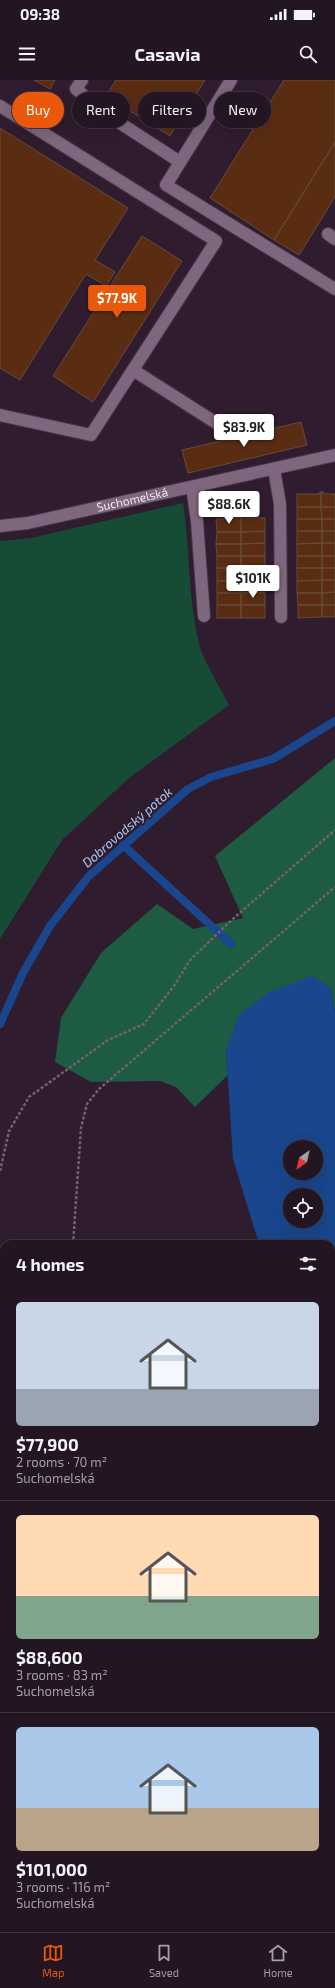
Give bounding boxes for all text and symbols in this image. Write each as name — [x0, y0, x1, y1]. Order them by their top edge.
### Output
text: 09:38 — [20, 5, 60, 23]
icon: menu — [16, 43, 38, 65]
text: Casavia — [134, 43, 201, 65]
icon: search — [297, 43, 319, 65]
chip: Buy — [12, 92, 64, 128]
chip: Rent — [72, 92, 130, 128]
chip: Filters — [138, 92, 206, 128]
chip: New — [214, 92, 271, 128]
pin: $77.9K — [84, 285, 150, 319]
text: $77.9K — [97, 290, 137, 306]
pin: $83.9K — [211, 414, 277, 448]
text: $83.9K — [223, 419, 265, 435]
street label: Suchomelská — [95, 484, 169, 514]
pin: $88.6K — [196, 491, 262, 525]
text: $88.6K — [208, 496, 250, 512]
pin: $101K — [225, 565, 281, 599]
text: $101K — [235, 570, 271, 586]
water label: Dobrovodský potok — [79, 783, 176, 871]
north arrow — [283, 1140, 323, 1180]
map controls — [283, 1140, 323, 1228]
button: locate — [283, 1188, 323, 1228]
icon: filters — [297, 1253, 319, 1275]
text: 4 homes — [16, 1254, 84, 1274]
icon: home — [132, 1328, 204, 1400]
text: $77,900 — [16, 1434, 79, 1454]
text: 2 rooms · 70 m² — [16, 1454, 107, 1470]
text: Suchomelská — [16, 1470, 95, 1486]
icon: home — [132, 1541, 204, 1613]
text: $88,600 — [16, 1647, 83, 1667]
text: 3 rooms · 83 m² — [16, 1667, 108, 1683]
text: Suchomelská — [16, 1683, 95, 1699]
icon: home — [132, 1753, 204, 1825]
text: $101,000 — [16, 1859, 88, 1879]
text: 3 rooms · 116 m² — [16, 1879, 110, 1895]
text: Suchomelská — [16, 1895, 95, 1911]
tab: Map — [42, 1942, 64, 1979]
tab: Saved — [149, 1942, 179, 1979]
tab: Home — [264, 1942, 293, 1979]

